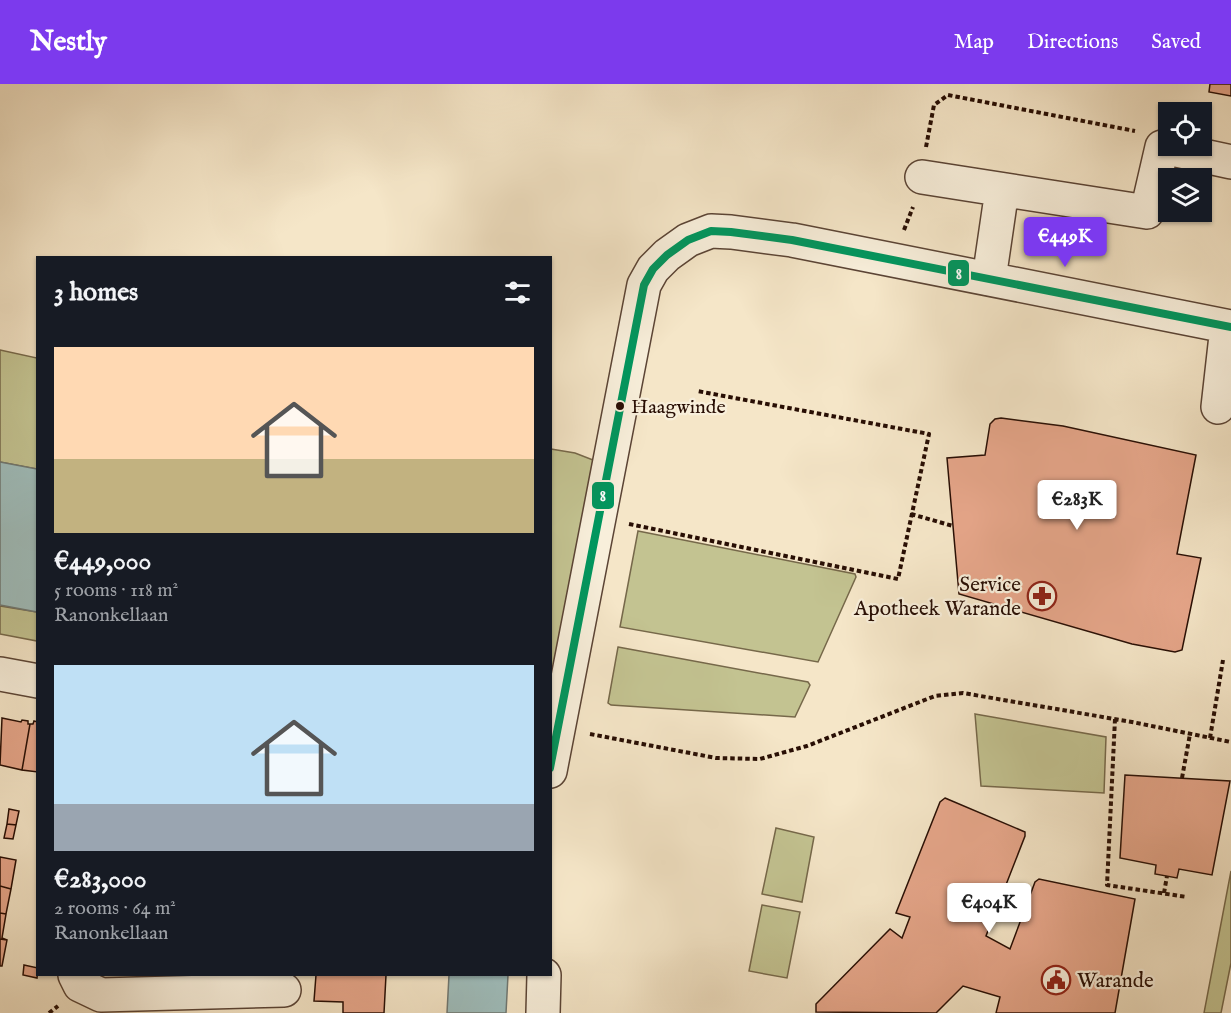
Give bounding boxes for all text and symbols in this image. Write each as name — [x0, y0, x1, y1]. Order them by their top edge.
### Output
text: Nestly — [30, 25, 107, 60]
text: Map — [954, 29, 994, 56]
text: Directions — [1027, 29, 1118, 56]
text: Saved — [1151, 29, 1201, 56]
map controls — [1158, 102, 1212, 222]
button: locate — [1158, 102, 1212, 156]
button: layers — [1158, 168, 1212, 222]
pin: €449K — [1023, 217, 1107, 268]
text: €449K — [1038, 224, 1092, 249]
line badge: 8 — [947, 259, 970, 287]
text: 8 — [956, 265, 962, 285]
text: 3 homes — [54, 276, 138, 309]
icon: filters — [501, 276, 534, 309]
icon: home — [240, 386, 348, 494]
place label: Haagwinde — [631, 395, 726, 420]
marker: Haagwinde — [614, 400, 626, 412]
pin: €283K — [1035, 480, 1119, 531]
line badge: 8 — [591, 481, 615, 510]
text: 8 — [600, 487, 606, 507]
text: €283K — [1052, 487, 1102, 512]
text: €449,000 — [54, 545, 151, 578]
place label: Service Apotheek Warande — [853, 572, 1021, 623]
text: 5 rooms · 118 m² — [54, 578, 178, 603]
pharmacy icon: Service Apotheek Warande — [1026, 580, 1058, 612]
text: Ranonkellaan — [54, 603, 168, 628]
icon: home — [240, 704, 348, 812]
text: €283,000 — [54, 863, 147, 896]
pin: €404K — [947, 883, 1031, 934]
text: €404K — [961, 890, 1017, 915]
text: 2 rooms · 64 m² — [54, 896, 176, 921]
text: Ranonkellaan — [54, 921, 168, 946]
public building icon: Warande — [1040, 964, 1072, 996]
place label: Warande — [1077, 968, 1154, 995]

